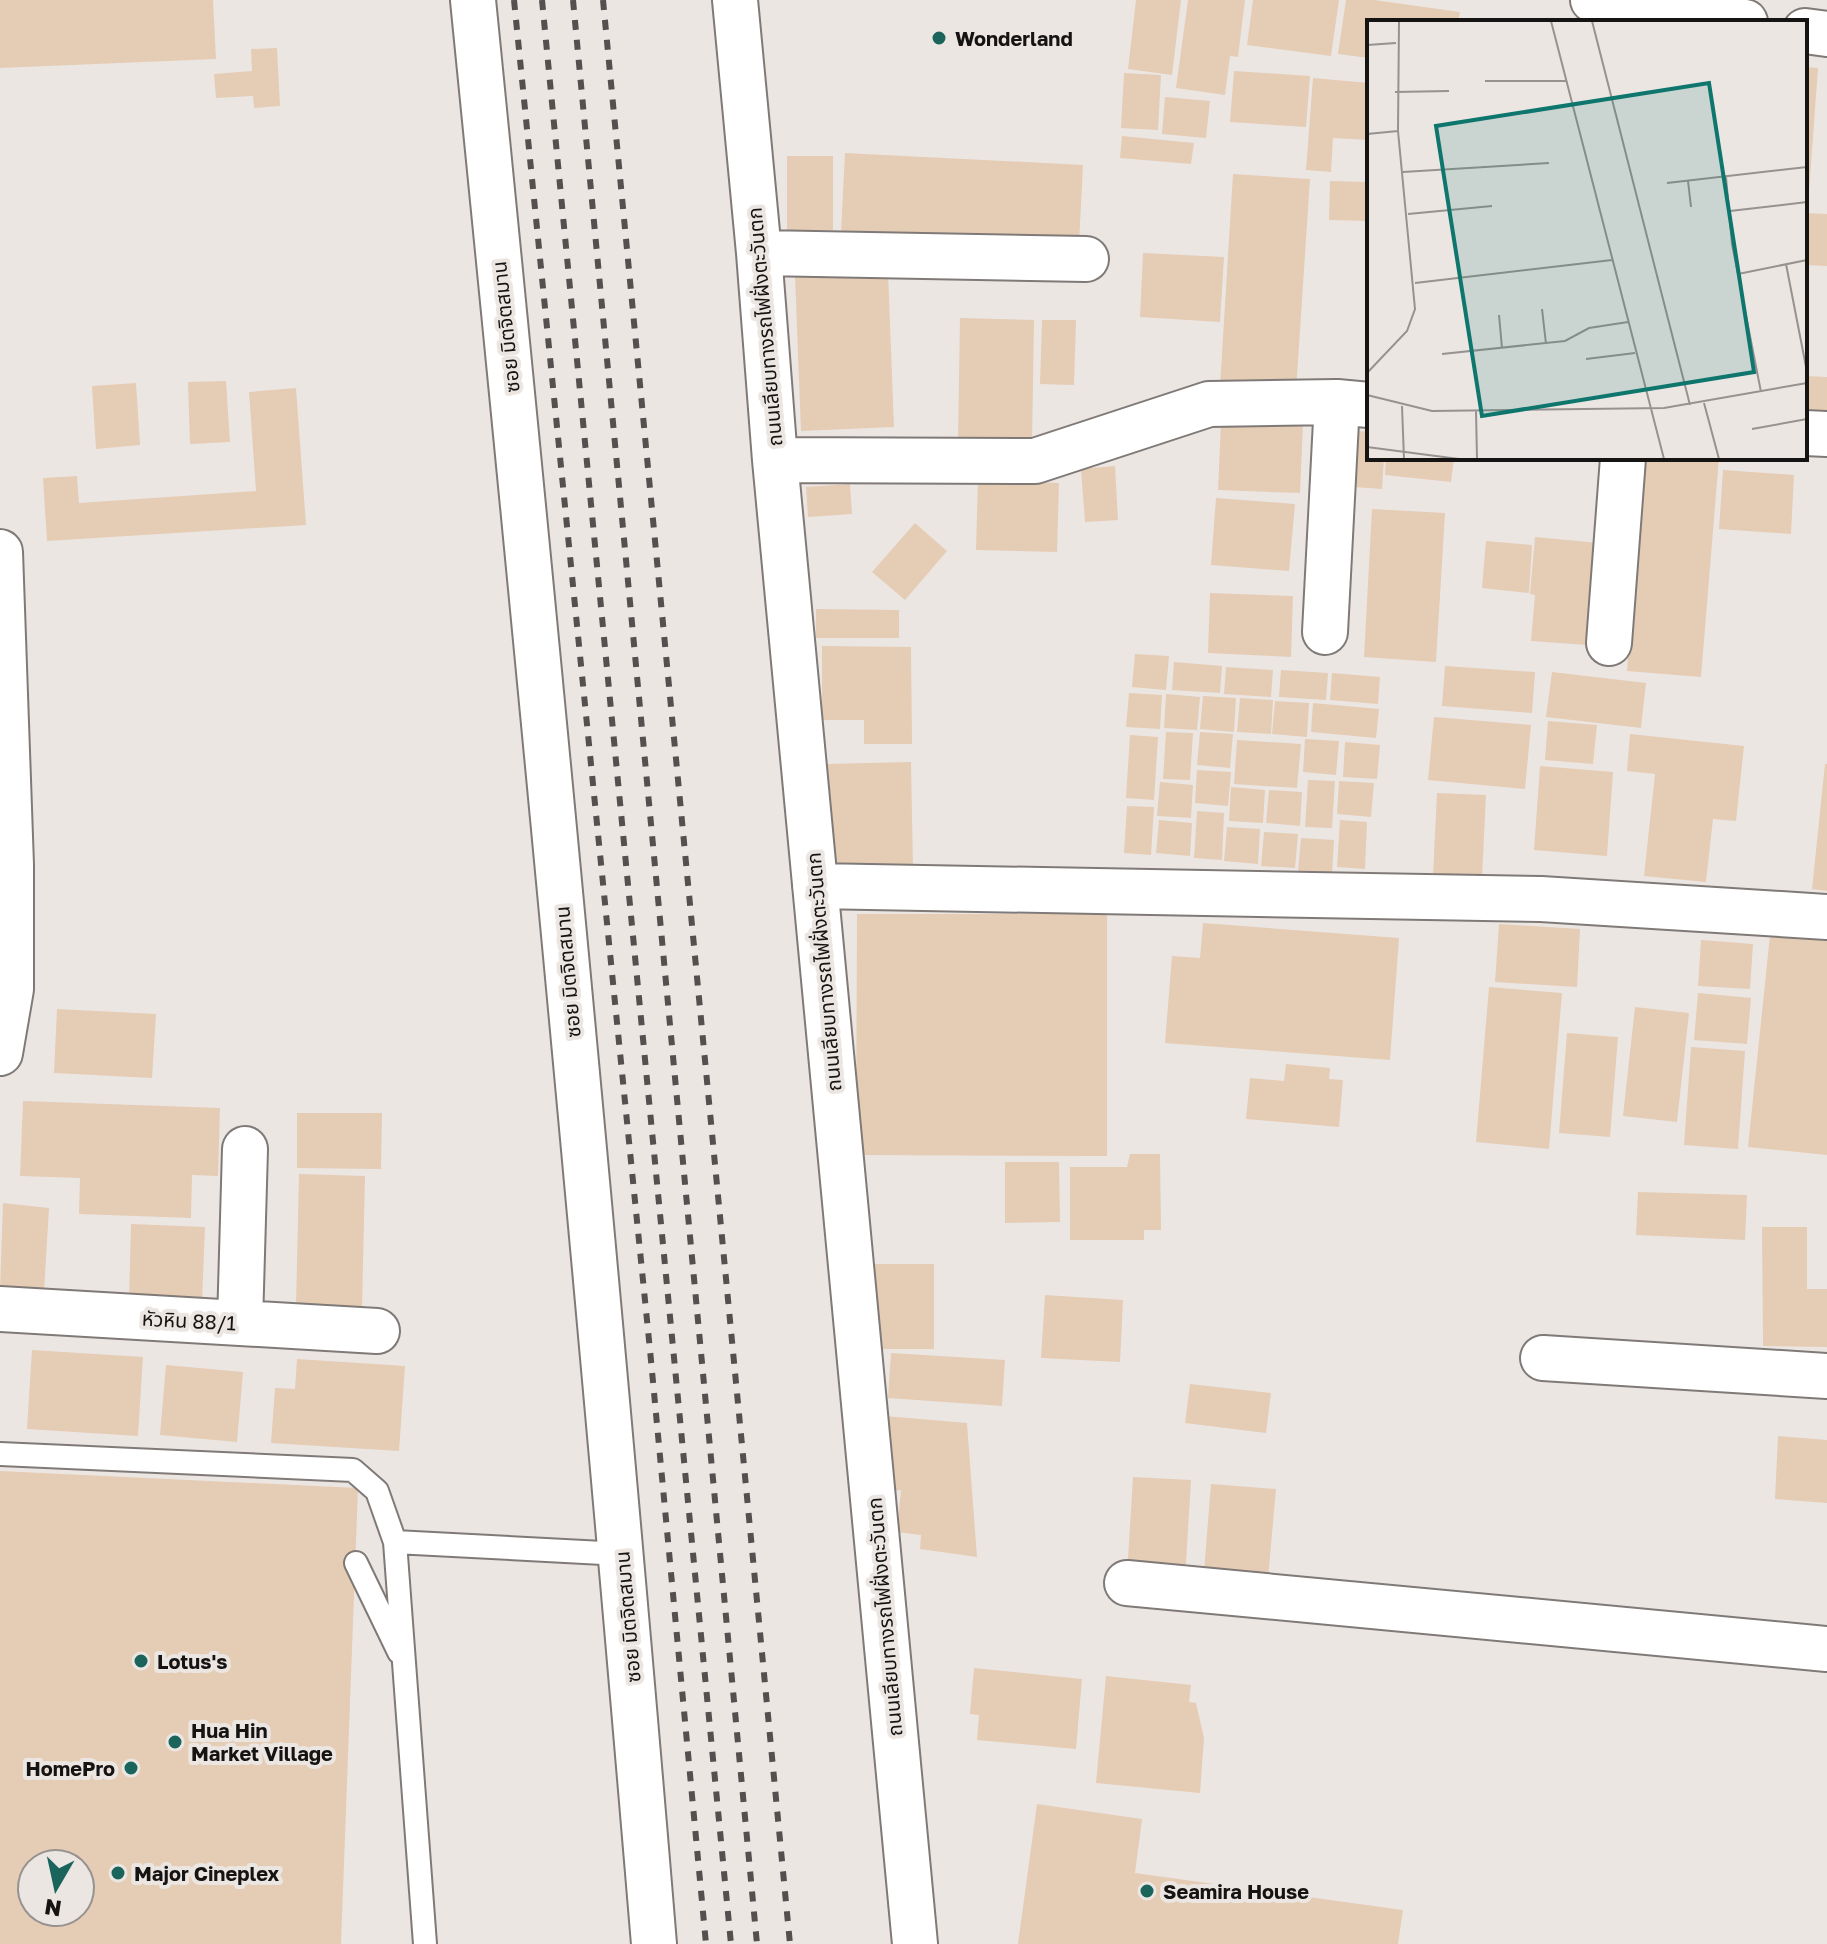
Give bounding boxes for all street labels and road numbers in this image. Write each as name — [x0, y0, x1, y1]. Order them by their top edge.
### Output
street label: ถนนเลียบทางรถไฟฝั่งตะวันตก — [741, 206, 786, 448]
street label: ซอย มิตจิตสมาน — [486, 260, 524, 394]
street label: ถนนเลียบทางรถไฟฝั่งตะวันตก — [800, 851, 845, 1093]
street label: ซอย มิตจิตสมาน — [549, 905, 585, 1039]
street label: หัวหิน 88/1 — [141, 1306, 237, 1334]
street label: ถนนเลียบทางรถไฟฝั่งตะวันตก — [861, 1496, 906, 1738]
street label: ซอย มิตจิตสมาน — [609, 1550, 645, 1684]

